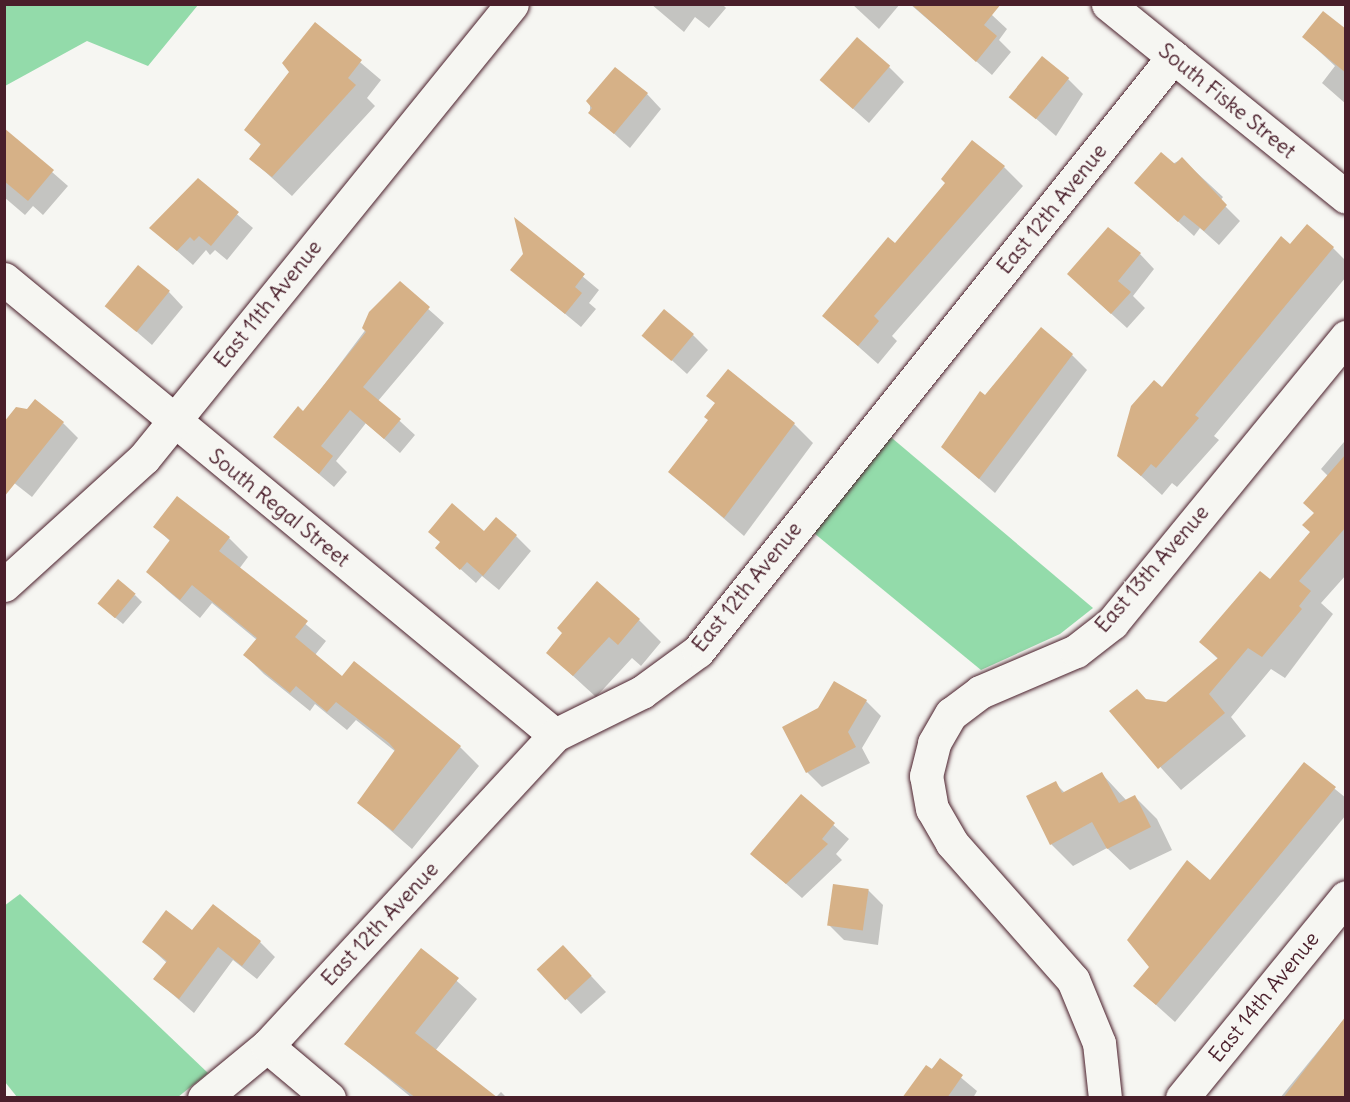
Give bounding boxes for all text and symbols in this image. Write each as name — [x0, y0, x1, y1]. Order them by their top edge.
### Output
street label: South Fiske Street — [1153, 38, 1301, 164]
street label: East 12th Avenue — [992, 139, 1112, 279]
street label: East 11th Avenue — [209, 235, 327, 373]
street label: South Regal Street — [204, 444, 354, 572]
street label: East 13th Avenue — [1090, 500, 1214, 638]
street label: East 12th Avenue — [687, 517, 807, 657]
street label: East 12th Avenue — [316, 857, 444, 991]
street label: East 14th Avenue — [1204, 927, 1324, 1067]

